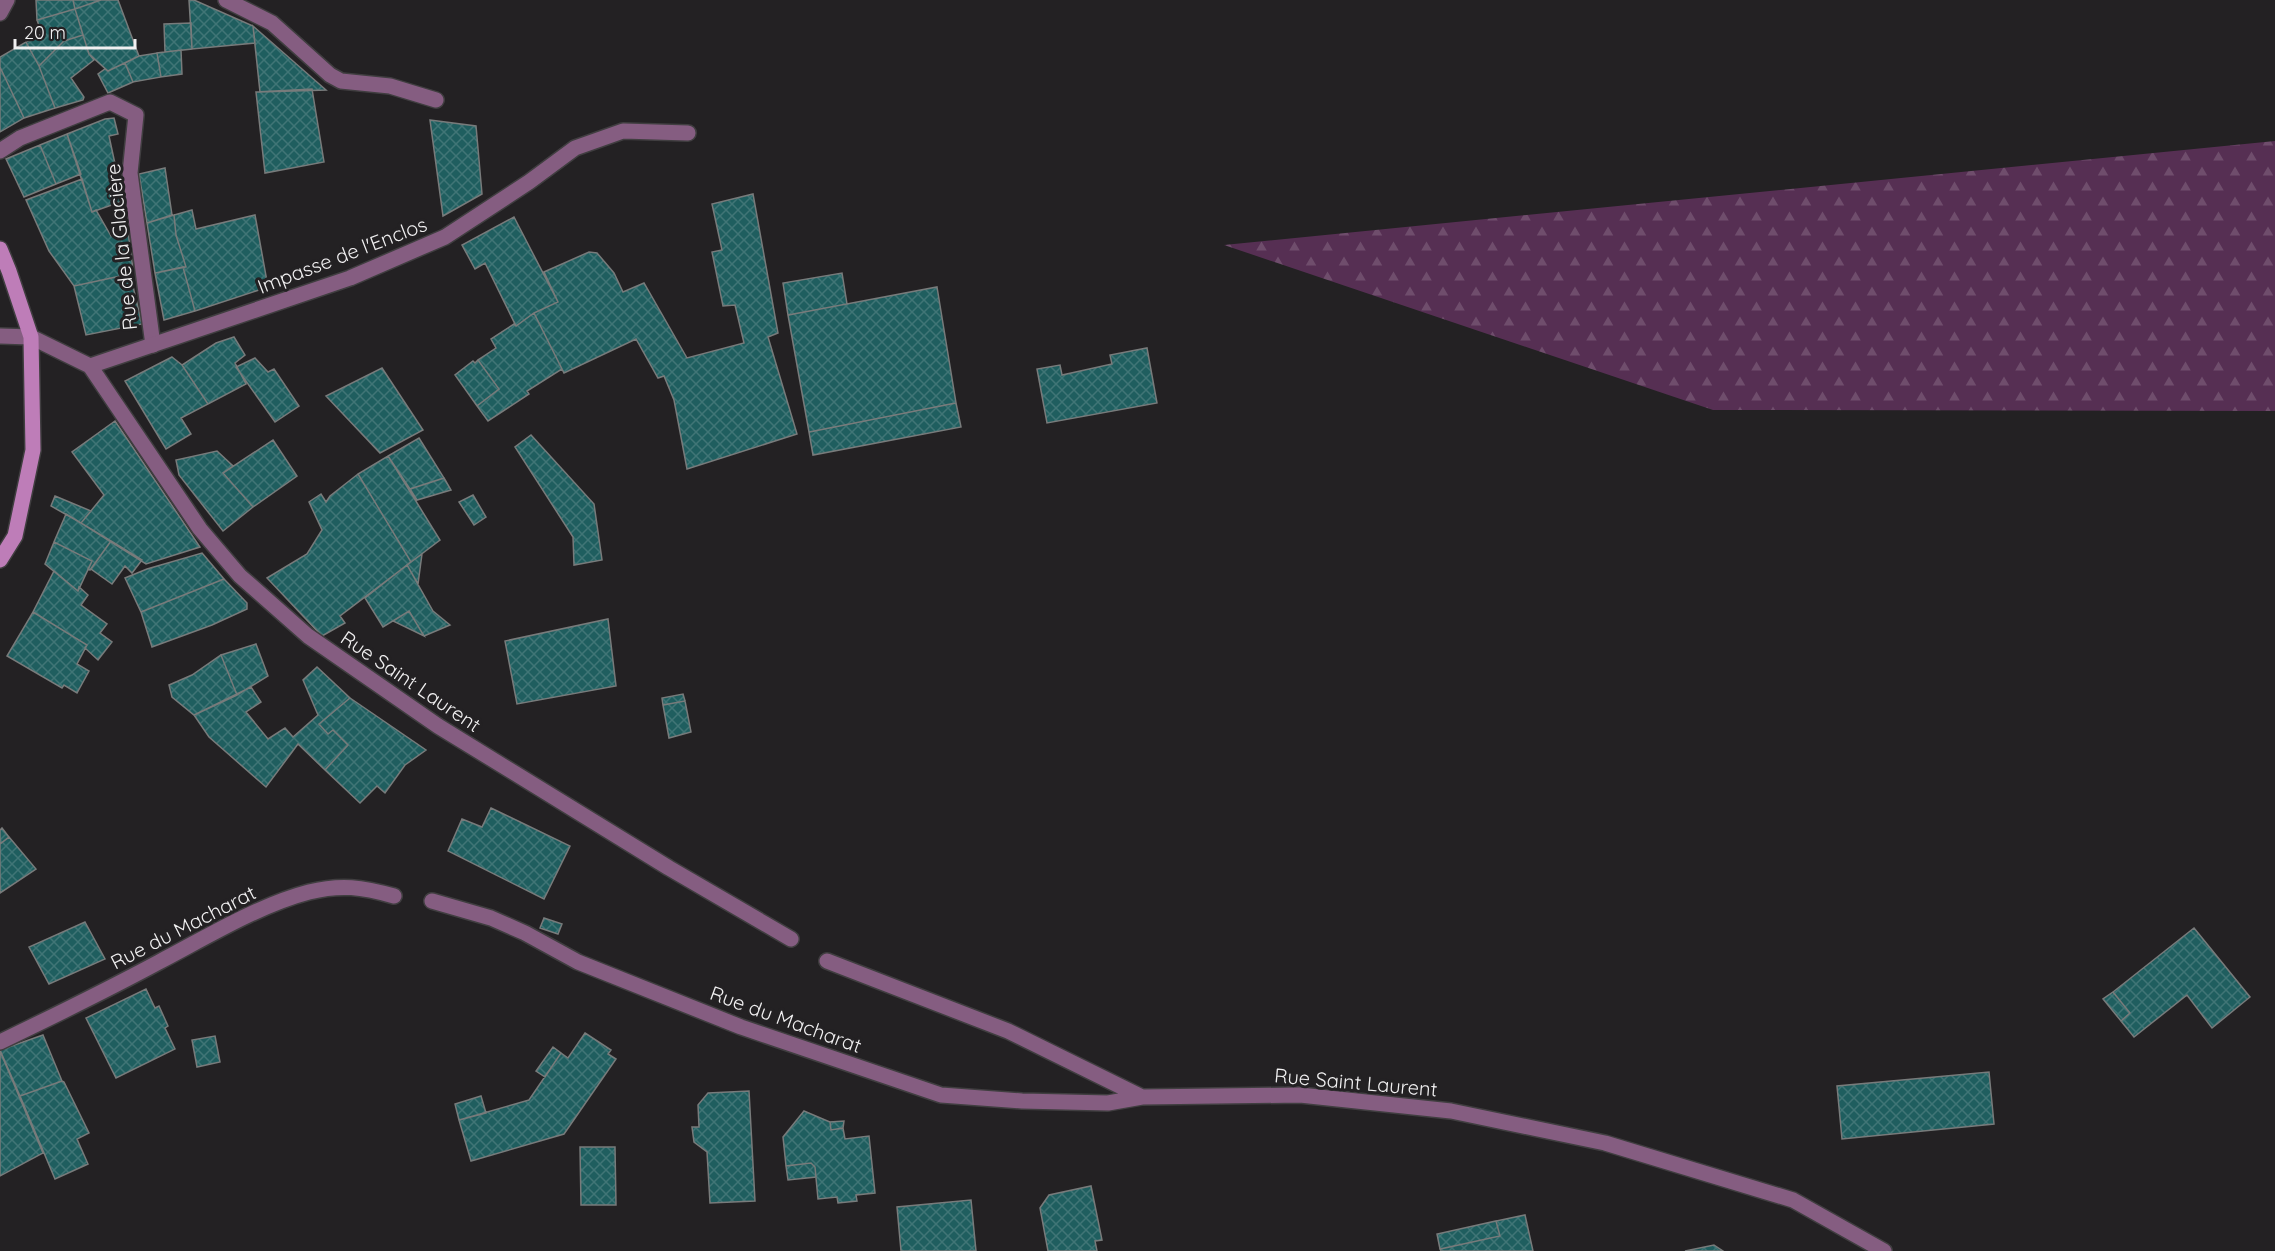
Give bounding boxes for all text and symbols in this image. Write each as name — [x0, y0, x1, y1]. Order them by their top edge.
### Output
scale bar — [15, 12, 135, 50]
text: 20 m — [24, 21, 66, 44]
street label: Rue de la Glacière — [100, 162, 142, 332]
street label: Impasse de l'Enclos — [254, 211, 430, 299]
street label: Rue Saint Laurent — [336, 625, 486, 737]
street label: Rue du Macharat — [106, 880, 260, 974]
street label: Rue du Macharat — [707, 980, 865, 1058]
street label: Rue Saint Laurent — [1273, 1062, 1439, 1102]

